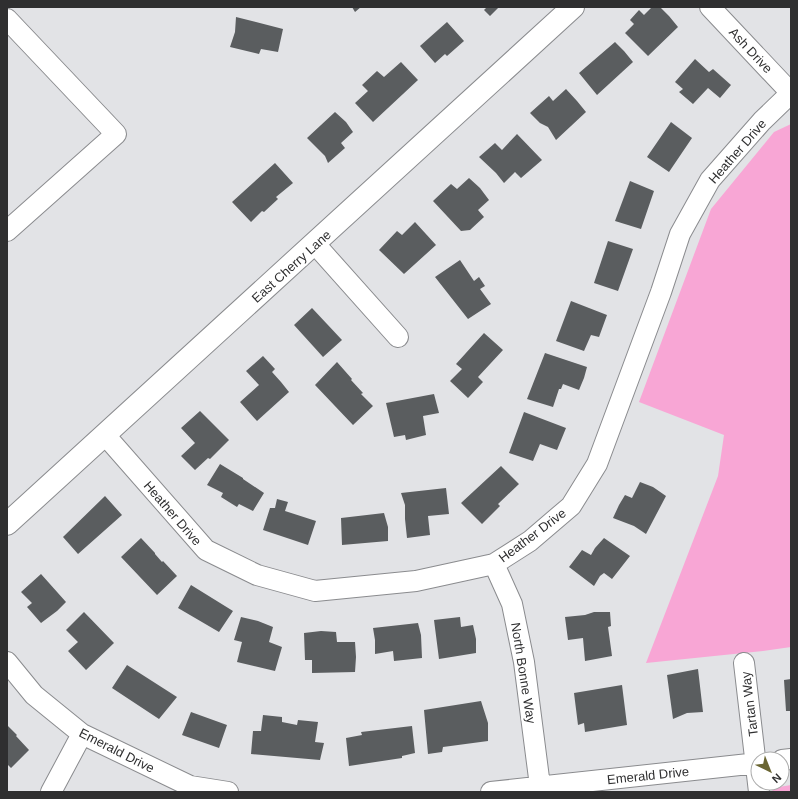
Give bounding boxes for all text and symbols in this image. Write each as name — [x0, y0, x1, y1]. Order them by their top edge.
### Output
street label: Ash Drive — [726, 25, 775, 76]
street label: Heather Drive — [705, 116, 769, 187]
street label: East Cherry Lane — [249, 227, 334, 306]
street label: Heather Drive — [141, 478, 205, 549]
street label: Heather Drive — [496, 505, 569, 566]
street label: North Bonne Way — [508, 621, 539, 725]
street label: Tartan Way — [738, 670, 761, 737]
street label: Emerald Drive — [77, 725, 157, 776]
north arrow — [750, 751, 790, 791]
street label: Emerald Drive — [606, 764, 690, 787]
text: N — [770, 771, 784, 785]

